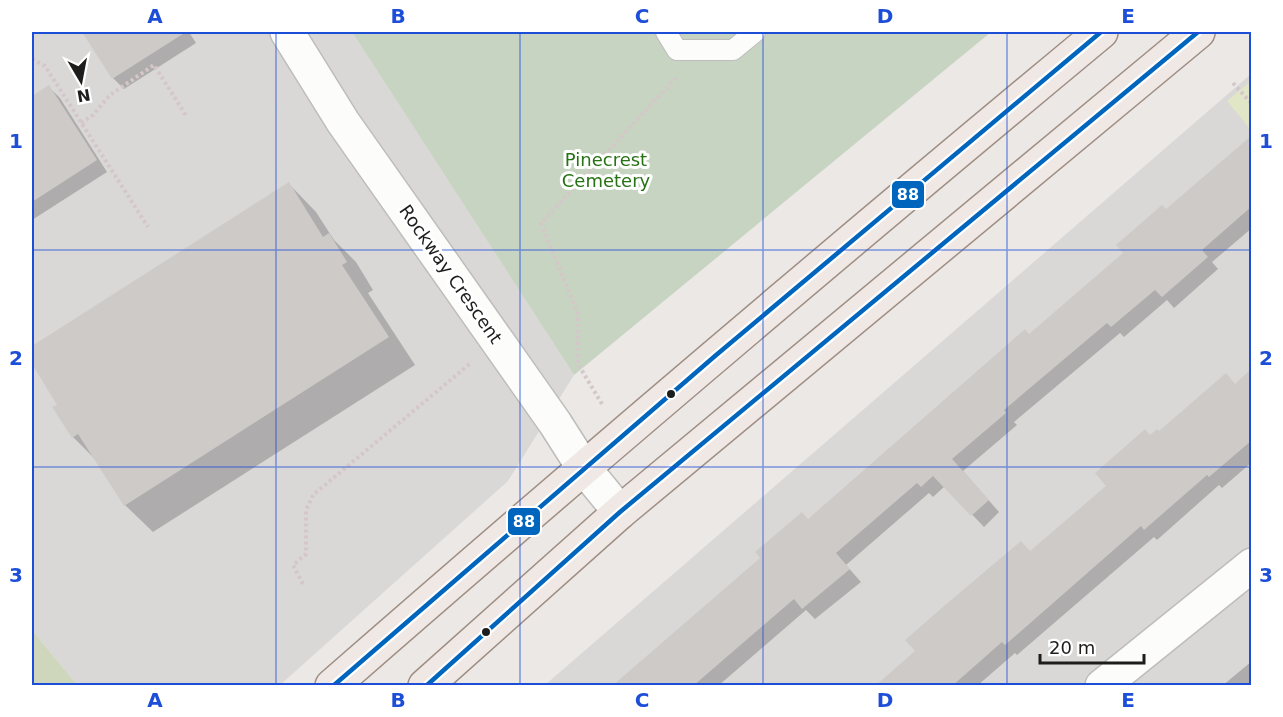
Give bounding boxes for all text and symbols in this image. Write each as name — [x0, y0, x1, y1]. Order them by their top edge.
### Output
text: A — [147, 4, 163, 28]
text: B — [390, 4, 406, 28]
text: C — [635, 4, 649, 28]
text: D — [877, 4, 893, 28]
text: E — [1121, 4, 1135, 28]
north arrow — [51, 51, 111, 111]
text: N — [75, 85, 92, 106]
text: 1 — [9, 129, 23, 153]
text: 1 — [1259, 129, 1273, 153]
park label: Pinecrest Cemetery — [562, 149, 651, 191]
line badge: 88 — [891, 180, 925, 209]
text: 88 — [897, 185, 919, 204]
street label: Rockway Crescent — [395, 201, 507, 347]
text: 2 — [9, 346, 23, 370]
text: 2 — [1259, 346, 1273, 370]
unlabelled marker — [665, 388, 677, 400]
line badge: 88 — [507, 507, 541, 536]
text: 88 — [513, 512, 535, 531]
text: 3 — [9, 563, 23, 587]
text: 3 — [1259, 563, 1273, 587]
unlabelled marker — [480, 626, 492, 638]
scale bar — [1040, 627, 1144, 665]
text: 20 m — [1049, 637, 1095, 658]
text: A — [147, 688, 163, 712]
text: B — [390, 688, 406, 712]
text: C — [635, 688, 649, 712]
text: D — [877, 688, 893, 712]
text: E — [1121, 688, 1135, 712]

